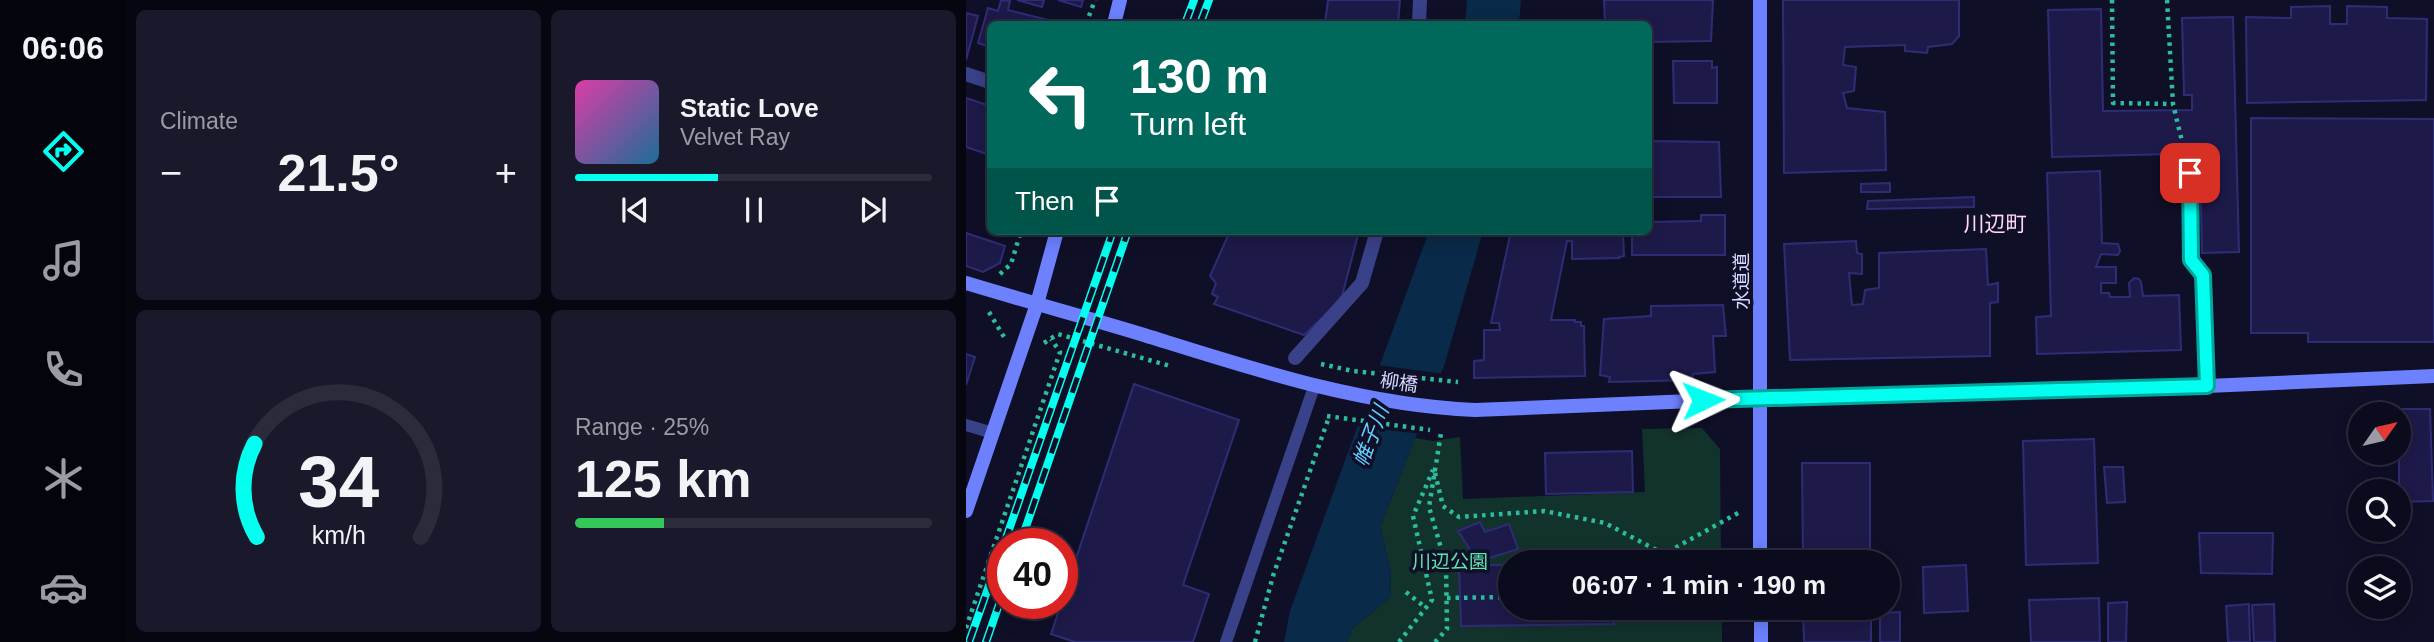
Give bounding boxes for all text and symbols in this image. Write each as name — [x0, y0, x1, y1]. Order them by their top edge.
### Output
text: 06:06 — [22, 30, 104, 66]
icon: left — [1015, 49, 1106, 140]
text: 130 m — [1130, 49, 1269, 103]
text: Static Love — [680, 93, 819, 123]
text: Turn left — [1130, 106, 1246, 142]
text: Climate — [160, 108, 238, 134]
text: Velvet Ray — [680, 124, 790, 150]
icon: directions — [39, 127, 88, 176]
pin — [2160, 143, 2220, 203]
text: 21.5° — [277, 144, 400, 202]
text: − — [160, 152, 182, 194]
text: + — [495, 152, 517, 194]
icon: arrive — [2171, 154, 2209, 192]
icon: arrive — [1088, 182, 1126, 220]
text: Then — [1015, 186, 1074, 216]
icon: previous — [616, 191, 654, 229]
icon: pause — [735, 191, 773, 229]
icon: next — [854, 191, 892, 229]
district label: 川辺町 — [1964, 212, 2027, 235]
icon: music — [39, 236, 88, 285]
street label: 水道道 — [1731, 252, 1752, 310]
icon: phone — [39, 345, 88, 394]
position arrow — [1666, 363, 1740, 437]
street label: 柳橋 — [1379, 369, 1419, 396]
water label: 帷子川 — [1349, 400, 1393, 469]
north arrow — [2348, 402, 2412, 466]
map controls — [2348, 402, 2411, 619]
text: Range · 25% — [575, 414, 709, 440]
text: 34 — [298, 441, 379, 522]
text: 125 km — [575, 450, 751, 508]
icon: climate — [39, 454, 88, 503]
button: search — [2348, 479, 2411, 542]
text: km/h — [311, 521, 366, 549]
speed limit sign: 40 — [987, 528, 1078, 619]
park label: 川辺公園 — [1412, 551, 1488, 572]
button: layers — [2348, 556, 2411, 619]
icon: car — [39, 563, 88, 612]
text: 06:07 · 1 min · 190 m — [1572, 570, 1826, 600]

